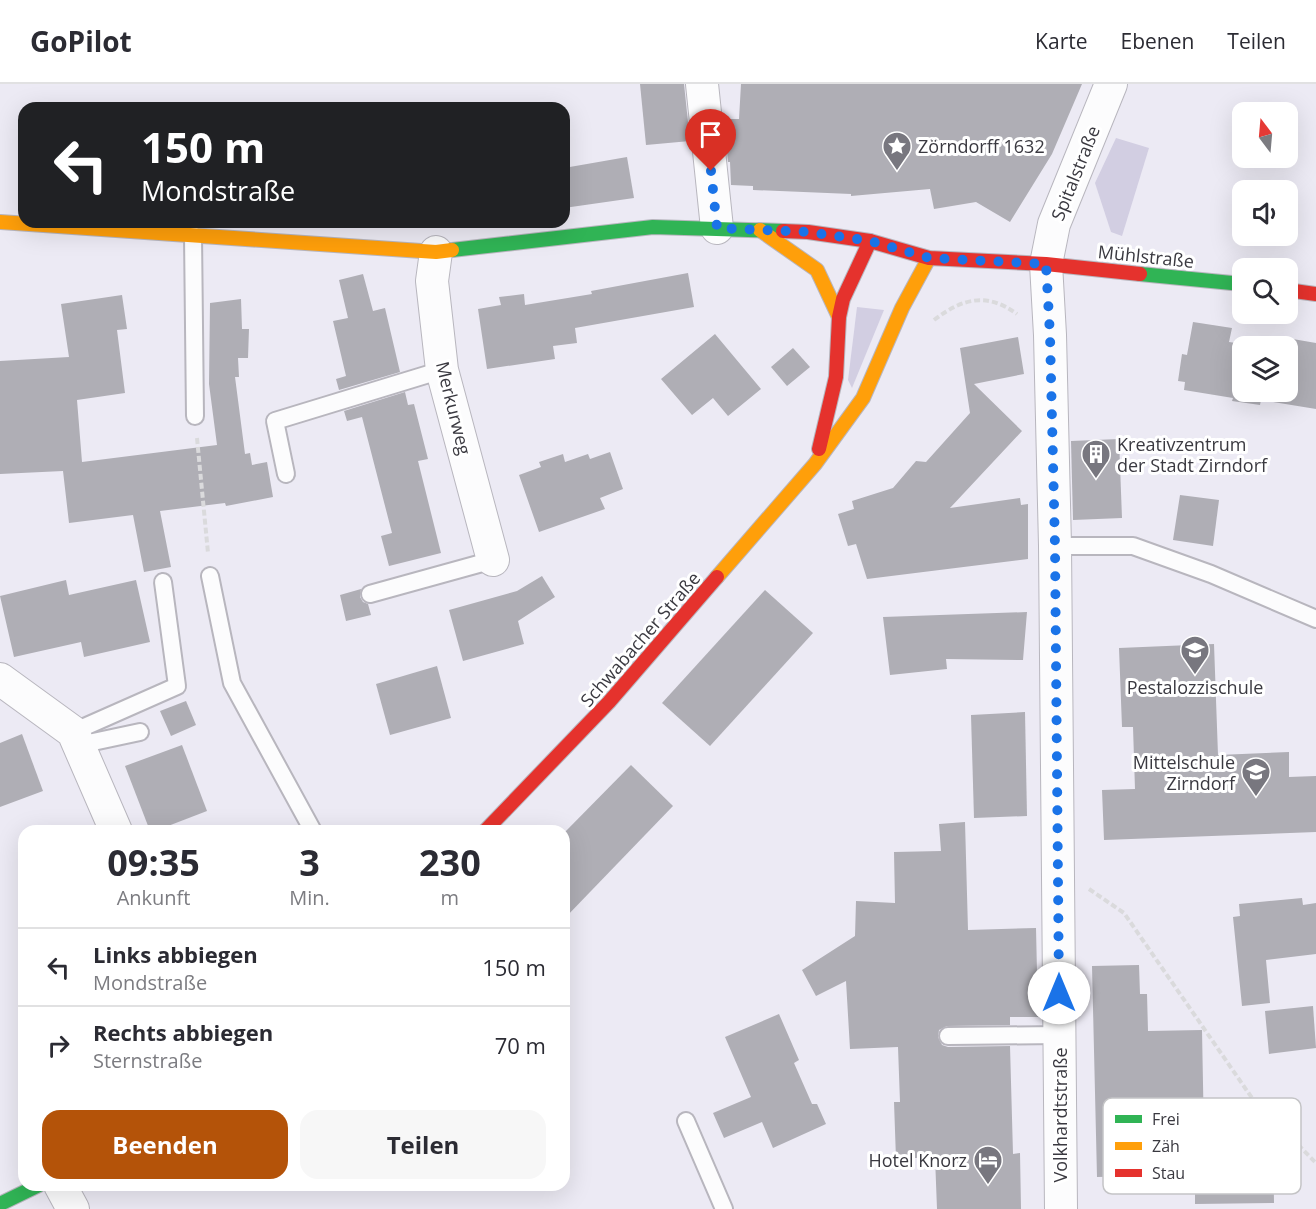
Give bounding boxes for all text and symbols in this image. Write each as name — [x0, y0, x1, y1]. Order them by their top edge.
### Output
text: GoPilot — [30, 22, 132, 60]
text: Karte — [1035, 27, 1088, 55]
text: Ebenen — [1121, 27, 1194, 55]
text: Teilen — [1227, 27, 1286, 55]
north arrow — [1232, 102, 1298, 168]
map controls — [1232, 102, 1298, 402]
pin — [685, 109, 736, 171]
text: 150 m — [141, 118, 265, 175]
icon: arrive — [694, 118, 727, 151]
street label: Spitalstraße — [1045, 122, 1105, 224]
icon: left — [42, 126, 120, 204]
place icon: Zörndorff 1632 — [881, 130, 913, 172]
place label: Zörndorff 1632 — [918, 134, 1045, 158]
text: Mondstraße — [141, 172, 295, 209]
button: sound — [1232, 180, 1298, 246]
street label: Mühlstraße — [1097, 239, 1195, 273]
button: search — [1232, 258, 1298, 324]
button: layers — [1232, 336, 1298, 402]
street label: Merkurweg — [431, 359, 477, 457]
place label: Kreativzentrum der Stadt Zirndorf — [1117, 432, 1268, 477]
building icon: Kreativzentrum der Stadt Zirndorf — [1080, 438, 1112, 480]
street label: Schwabacher Straße — [575, 566, 705, 712]
school or university icon: Pestalozzischule — [1179, 634, 1211, 676]
place label: Pestalozzischule — [1127, 675, 1263, 699]
place label: Mittelschule Zirndorf — [1133, 750, 1236, 795]
school or university icon: Mittelschule Zirndorf — [1240, 756, 1272, 798]
text: 09:35 — [107, 838, 200, 887]
text: 3 — [299, 838, 320, 887]
text: 230 — [419, 838, 481, 887]
text: Ankunft — [117, 884, 190, 911]
text: Min. — [289, 884, 330, 911]
text: m — [441, 884, 459, 911]
text: Links abbiegen — [93, 939, 258, 969]
icon: left — [42, 951, 75, 984]
text: 150 m — [482, 952, 546, 982]
position arrow — [1027, 961, 1091, 1025]
text: Mondstraße — [93, 969, 207, 996]
text: Rechts abbiegen — [93, 1017, 273, 1047]
icon: right — [42, 1029, 75, 1062]
text: 70 m — [495, 1030, 546, 1060]
text: Sternstraße — [93, 1047, 202, 1074]
street label: Volkhardtstraße — [1048, 1047, 1072, 1183]
legend — [1103, 1098, 1301, 1194]
text: Frei — [1152, 1108, 1180, 1130]
button: Beenden — [42, 1110, 288, 1179]
button: Teilen — [300, 1110, 546, 1179]
text: Zäh — [1152, 1135, 1180, 1157]
hotel icon: Hotel Knorz — [972, 1144, 1004, 1186]
place label: Hotel Knorz — [868, 1148, 967, 1172]
text: Stau — [1152, 1162, 1185, 1184]

